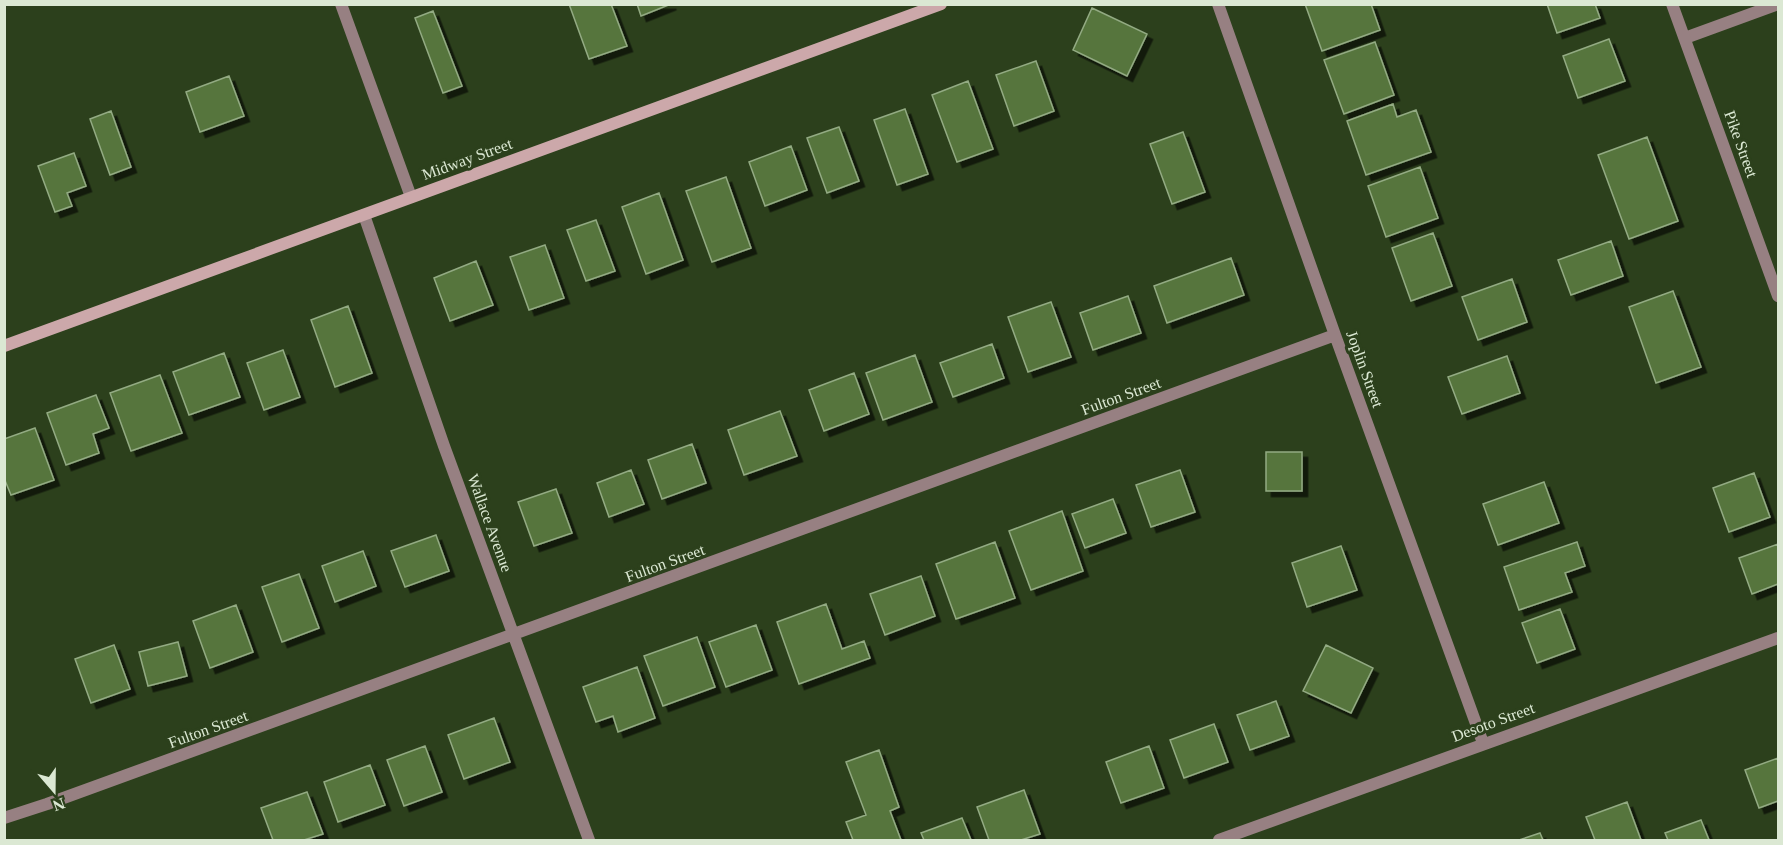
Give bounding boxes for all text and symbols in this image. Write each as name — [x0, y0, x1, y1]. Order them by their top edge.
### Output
street label: Pike Street — [1721, 108, 1761, 180]
street label: Midway Street — [420, 135, 515, 184]
street label: Joplin Street — [1342, 328, 1387, 411]
street label: Fulton Street — [1079, 374, 1163, 418]
street label: Wallace Avenue — [464, 472, 516, 574]
street label: Fulton Street — [623, 541, 707, 585]
street label: Desoto Street — [1449, 699, 1537, 745]
street label: Fulton Street — [166, 707, 250, 751]
north arrow — [24, 761, 84, 821]
text: N — [50, 795, 67, 815]

